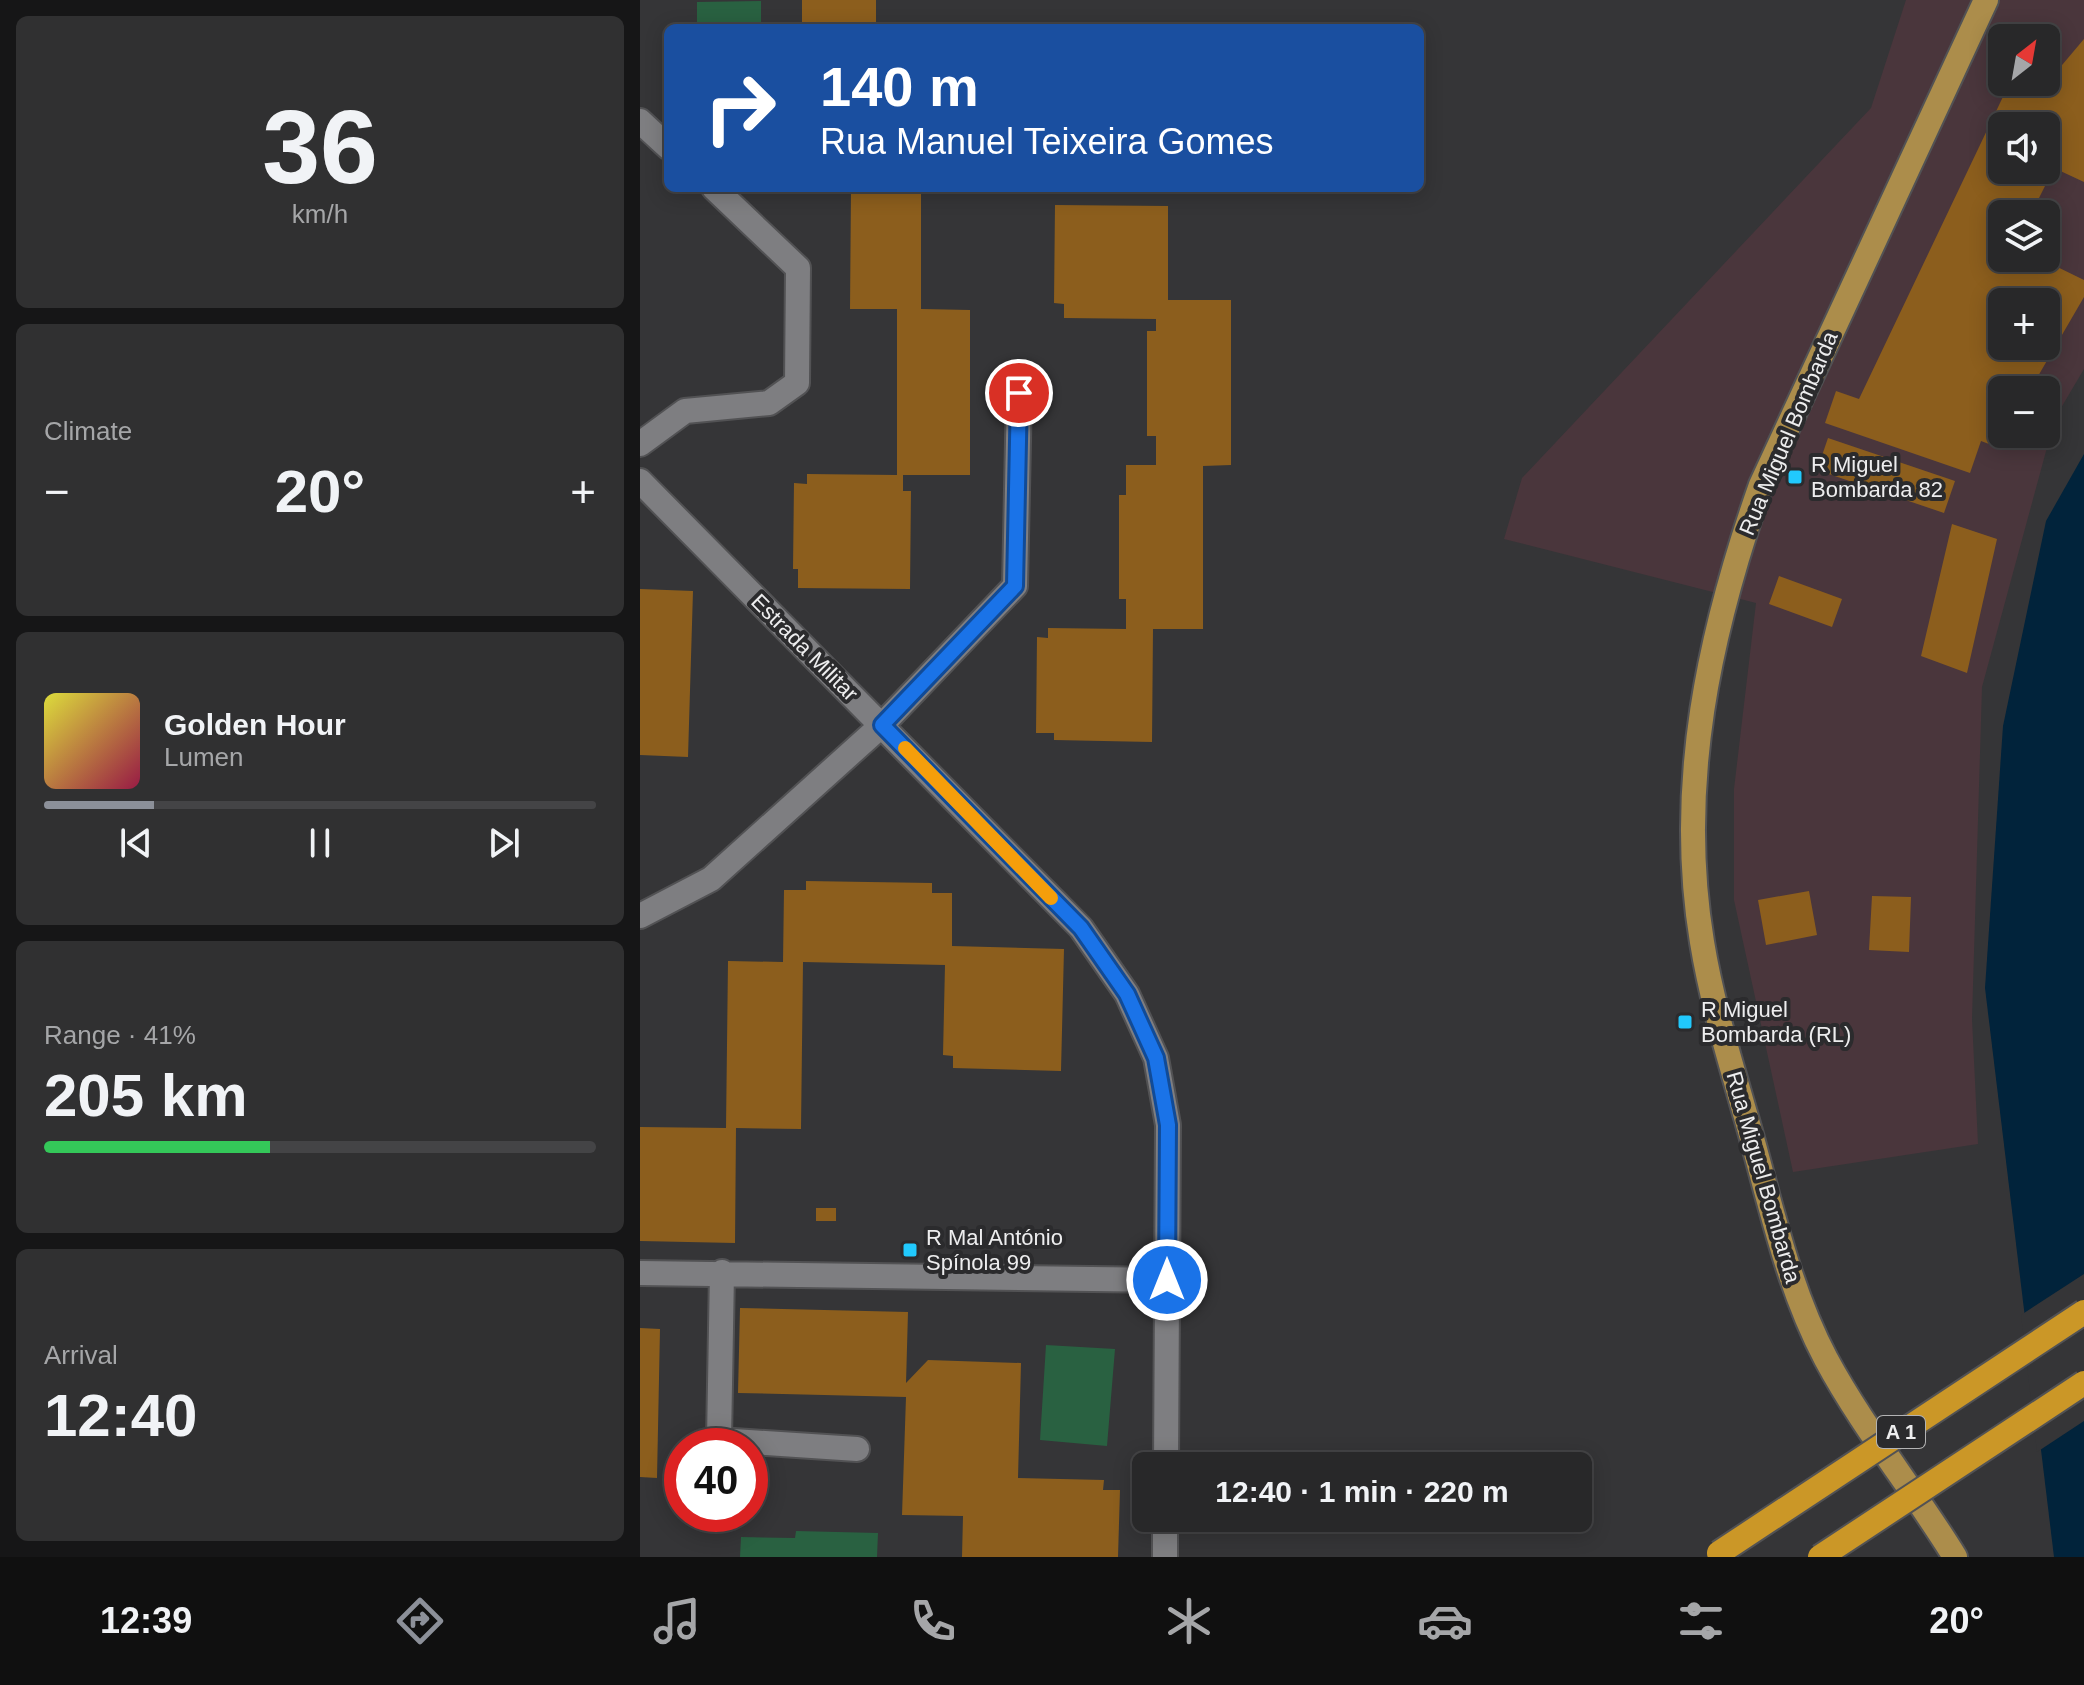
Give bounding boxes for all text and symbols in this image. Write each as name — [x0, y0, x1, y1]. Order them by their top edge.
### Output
north arrow — [1988, 24, 2060, 96]
map controls — [1988, 24, 2060, 448]
text: 140 m — [820, 55, 979, 118]
icon: right — [688, 56, 792, 160]
text: 36 — [262, 89, 378, 205]
button: sound — [1988, 112, 2060, 184]
text: Rua Manuel Teixeira Gomes — [820, 121, 1274, 162]
text: km/h — [292, 199, 348, 229]
button: layers — [1988, 200, 2060, 272]
button: + — [1988, 288, 2060, 360]
street label: Rua Miguel Bombarda — [1734, 327, 1843, 539]
pin — [985, 359, 1053, 427]
icon: arrive — [997, 371, 1041, 415]
button: − — [1988, 376, 2060, 448]
text: Climate — [44, 416, 132, 446]
place label: R Miguel Bombarda 82 — [1811, 452, 1943, 502]
text: 20° — [275, 458, 365, 525]
text: − — [44, 467, 70, 516]
text: + — [570, 467, 596, 516]
marker: R Miguel Bombarda 82 — [1786, 468, 1804, 486]
street label: Estrada Militar — [746, 589, 863, 706]
text: Golden Hour — [164, 708, 346, 741]
text: Lumen — [164, 742, 244, 772]
icon: previous — [114, 821, 158, 865]
icon: pause — [298, 821, 342, 865]
icon: next — [482, 821, 526, 865]
place label: R Miguel Bombarda (RL) — [1701, 997, 1851, 1047]
marker: R Miguel Bombarda (RL) — [1676, 1013, 1694, 1031]
text: Range · 41% — [44, 1020, 196, 1050]
text: 205 km — [44, 1062, 248, 1129]
street label: Rua Miguel Bombarda — [1721, 1068, 1806, 1287]
place label: R Mal António Spínola 99 — [926, 1225, 1063, 1275]
position arrow — [1125, 1238, 1209, 1322]
marker: R Mal António Spínola 99 — [901, 1241, 919, 1259]
text: Arrival — [44, 1340, 118, 1370]
text: 12:40 — [44, 1382, 197, 1449]
road number: A 1 — [1877, 1416, 1925, 1448]
speed limit sign: 40 — [664, 1428, 768, 1532]
text: 12:40 · 1 min · 220 m — [1215, 1475, 1509, 1508]
icon: directions — [392, 1593, 448, 1649]
icon: music — [649, 1593, 705, 1649]
icon: phone — [905, 1593, 961, 1649]
icon: climate — [1161, 1593, 1217, 1649]
icon: car — [1417, 1593, 1473, 1649]
icon: filters — [1673, 1593, 1729, 1649]
text: 12:39 — [100, 1600, 192, 1641]
text: 20° — [1929, 1600, 1984, 1641]

